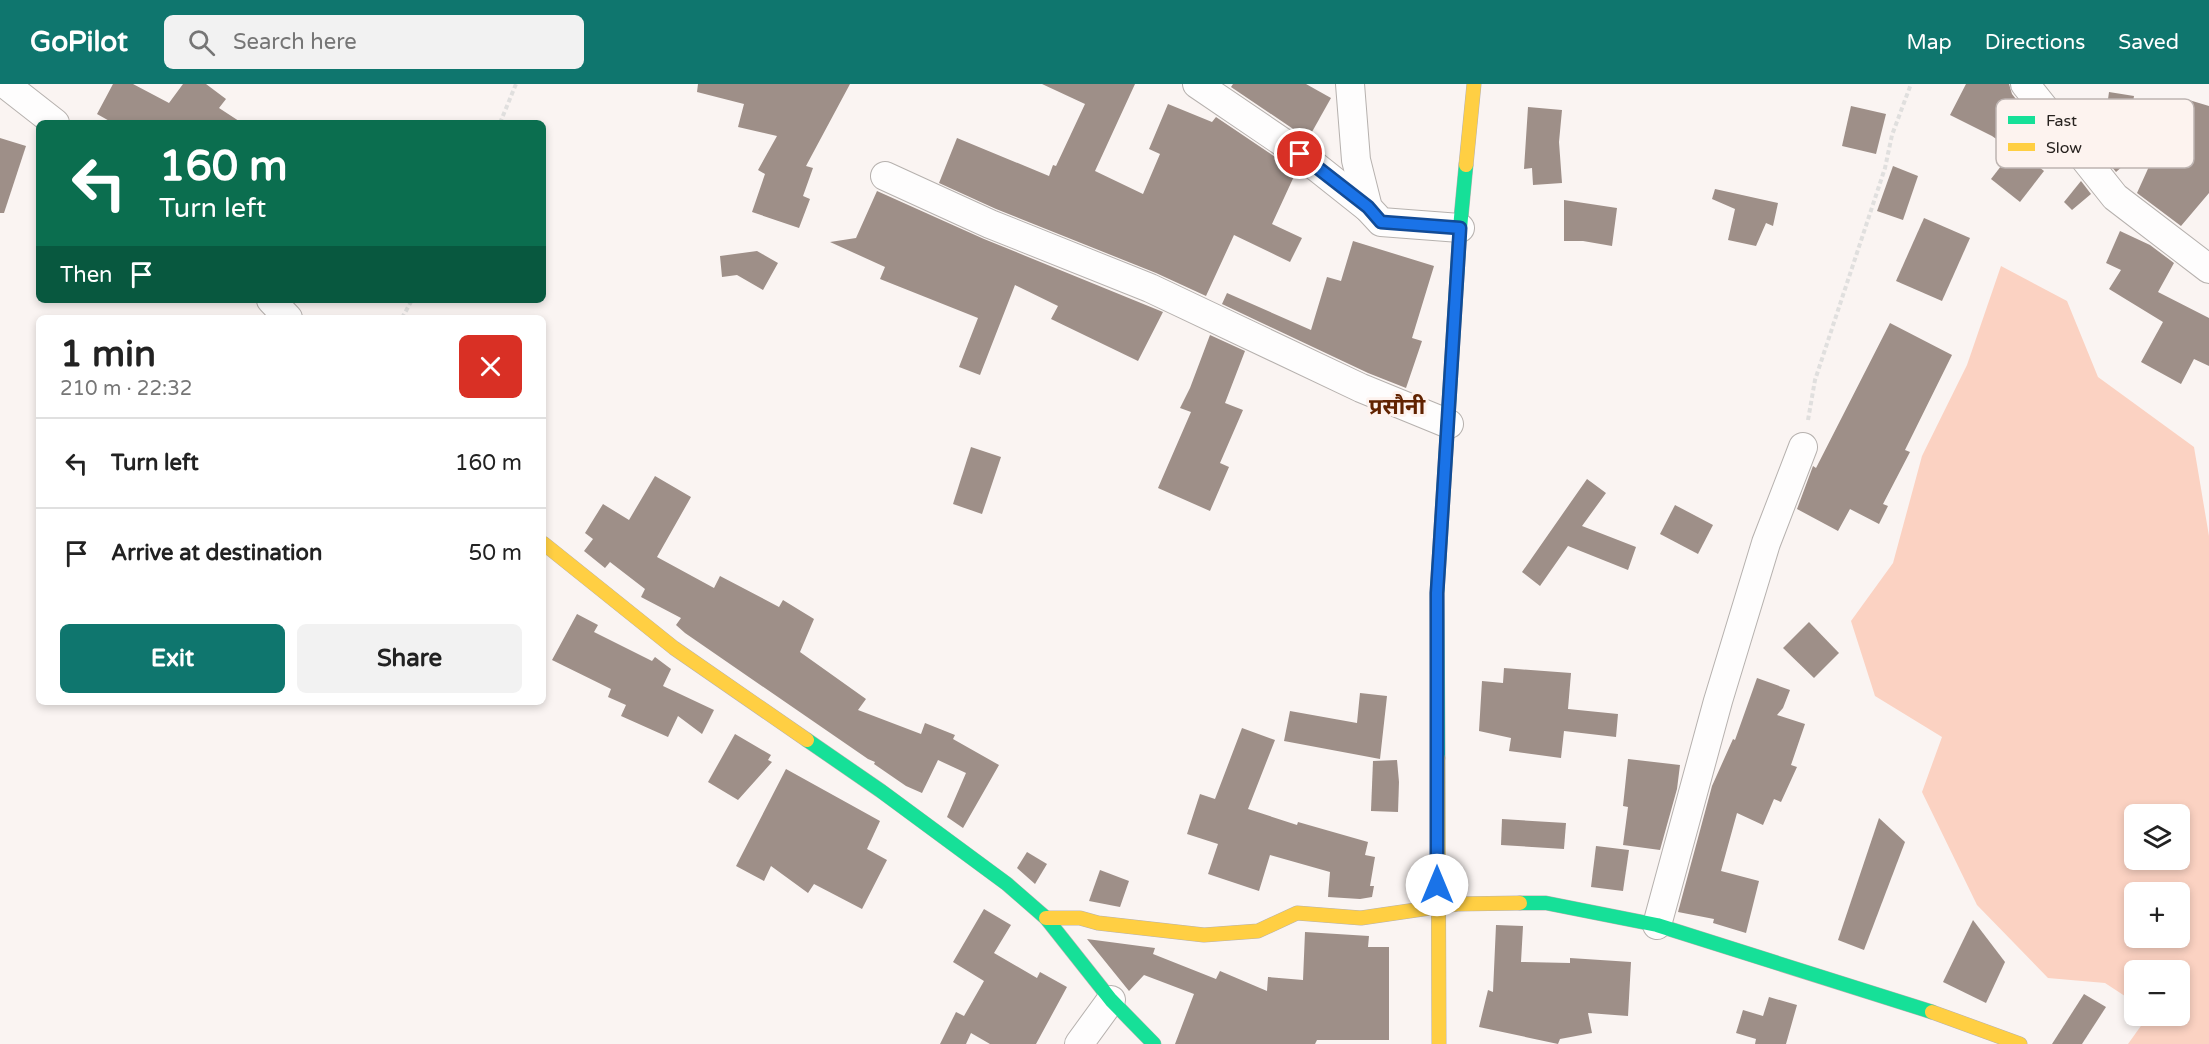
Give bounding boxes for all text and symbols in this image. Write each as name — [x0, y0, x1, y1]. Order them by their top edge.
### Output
search box — [164, 15, 584, 69]
text: GoPilot — [30, 25, 128, 59]
icon: search — [185, 26, 218, 59]
text: Search here — [233, 29, 357, 55]
text: Map — [1906, 30, 1952, 55]
text: Directions — [1985, 30, 2085, 55]
text: Saved — [2118, 30, 2179, 55]
legend — [1996, 99, 2194, 168]
text: Fast — [2046, 111, 2077, 131]
pin — [1274, 128, 1325, 179]
icon: arrive — [1283, 137, 1316, 170]
text: Slow — [2046, 138, 2082, 158]
text: 160 m — [159, 141, 288, 192]
icon: left — [60, 144, 138, 222]
text: Turn left — [159, 192, 266, 225]
icon: arrive — [125, 258, 158, 291]
text: Then — [60, 262, 113, 288]
text: 1 min — [60, 333, 156, 376]
button: close — [459, 335, 522, 398]
text: 210 m · 22:32 — [60, 377, 192, 401]
district label: प्रसौनी — [1369, 394, 1426, 420]
icon: left — [60, 447, 93, 480]
text: Turn left — [111, 450, 199, 476]
text: 160 m — [455, 450, 522, 476]
icon: arrive — [60, 537, 93, 570]
text: Arrive at destination — [111, 540, 322, 566]
text: 50 m — [468, 540, 522, 566]
button: Exit — [60, 624, 285, 693]
button: Share — [297, 624, 522, 693]
map controls — [2124, 804, 2190, 1026]
button: layers — [2124, 804, 2190, 870]
position arrow — [1405, 853, 1469, 917]
button: + — [2124, 882, 2190, 948]
button: − — [2124, 960, 2190, 1026]

